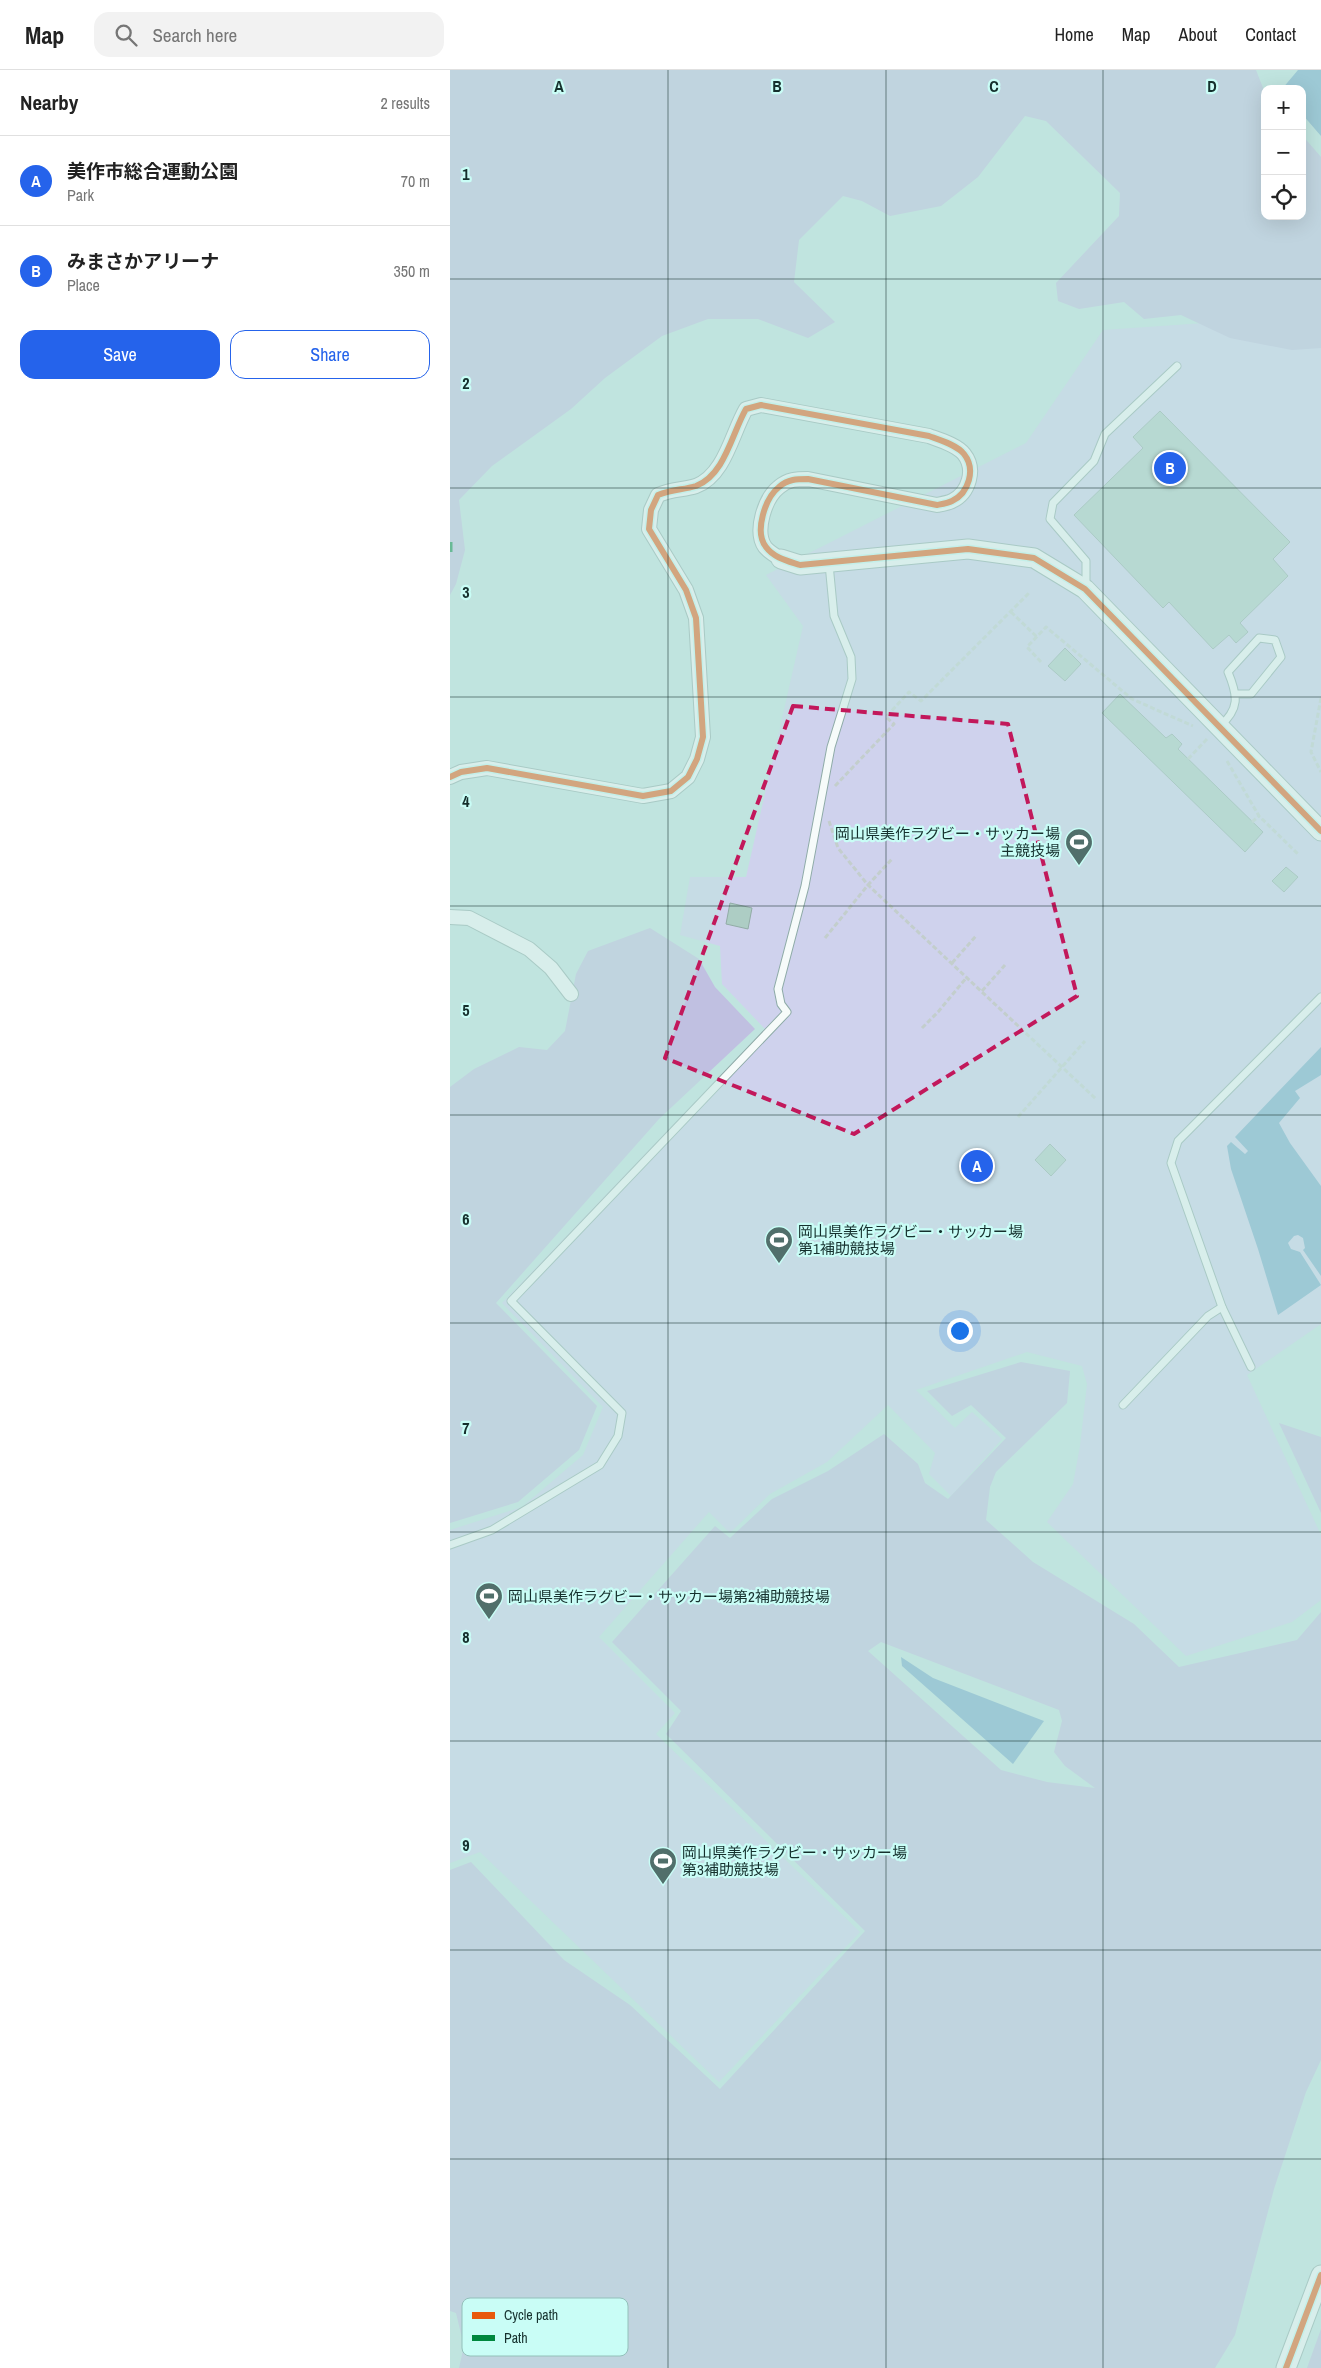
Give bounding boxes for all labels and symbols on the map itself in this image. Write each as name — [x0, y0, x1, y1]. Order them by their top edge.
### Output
text: A — [554, 75, 564, 97]
text: B — [772, 75, 782, 97]
text: C — [989, 75, 999, 97]
text: D — [1207, 75, 1217, 97]
text: 1 — [462, 163, 470, 185]
text: 2 — [462, 372, 470, 394]
pin: B — [1154, 449, 1186, 487]
text: 3 — [462, 581, 470, 603]
text: 4 — [462, 790, 470, 812]
place label: 岡山県美作ラグビー・サッカー場 主競技場 — [835, 823, 1060, 861]
sports icon: 岡山県美作ラグビー・サッカー場 主競技場 — [1064, 827, 1094, 866]
text: 5 — [462, 999, 470, 1021]
pin: A — [961, 1147, 993, 1185]
text: 6 — [462, 1208, 470, 1230]
place label: 岡山県美作ラグビー・サッカー場 第1補助競技場 — [798, 1221, 1023, 1259]
sports icon: 岡山県美作ラグビー・サッカー場 第1補助競技場 — [764, 1225, 794, 1264]
your location — [947, 1318, 973, 1344]
text: 7 — [462, 1417, 470, 1439]
sports icon: 岡山県美作ラグビー・サッカー場第2補助競技場 — [474, 1581, 504, 1620]
place label: 岡山県美作ラグビー・サッカー場第2補助競技場 — [508, 1586, 830, 1607]
text: 8 — [462, 1626, 470, 1648]
text: 9 — [462, 1834, 470, 1856]
place label: 岡山県美作ラグビー・サッカー場 第3補助競技場 — [682, 1842, 907, 1880]
sports icon: 岡山県美作ラグビー・サッカー場 第3補助競技場 — [648, 1846, 678, 1885]
legend — [462, 2298, 628, 2356]
text: Cycle path — [504, 2306, 558, 2324]
text: Path — [504, 2329, 528, 2347]

